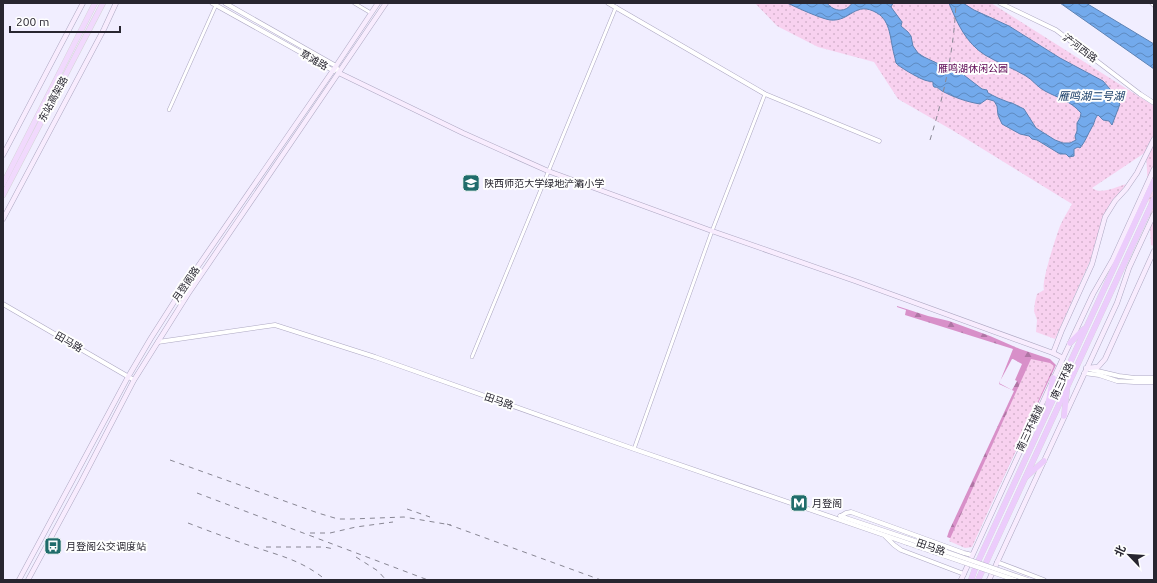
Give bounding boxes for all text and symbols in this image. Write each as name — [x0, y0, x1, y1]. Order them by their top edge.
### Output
scale bar — [10, 8, 120, 34]
text: 200 m — [16, 15, 49, 28]
street label: 浐河西路 — [1061, 32, 1099, 64]
street label: 草滩路 — [298, 48, 330, 72]
park label: 雁鸣湖休闲公园 — [938, 63, 1008, 74]
street label: 东站高架路 — [36, 74, 70, 124]
water label: 雁鸣湖二号湖 — [1058, 90, 1126, 102]
school or university icon: 陕西师范大学绿地浐灞小学 — [461, 173, 481, 193]
place label: 陕西师范大学绿地浐灞小学 — [484, 178, 604, 189]
street label: 月登阁路 — [170, 264, 202, 304]
street label: 田马路 — [53, 330, 85, 354]
street label: 南三环路 — [1049, 361, 1075, 401]
street label: 田马路 — [483, 391, 515, 411]
street label: 南三环辅道 — [1014, 403, 1046, 453]
metro station icon: 月登阁 — [789, 493, 809, 513]
place label: 月登阁 — [812, 498, 842, 509]
north arrow — [1109, 535, 1149, 575]
bus stop icon: 月登阁公交调度站 — [43, 536, 63, 556]
street label: 田马路 — [915, 537, 947, 557]
place label: 月登阁公交调度站 — [66, 541, 146, 552]
text: 北 — [1112, 543, 1128, 558]

